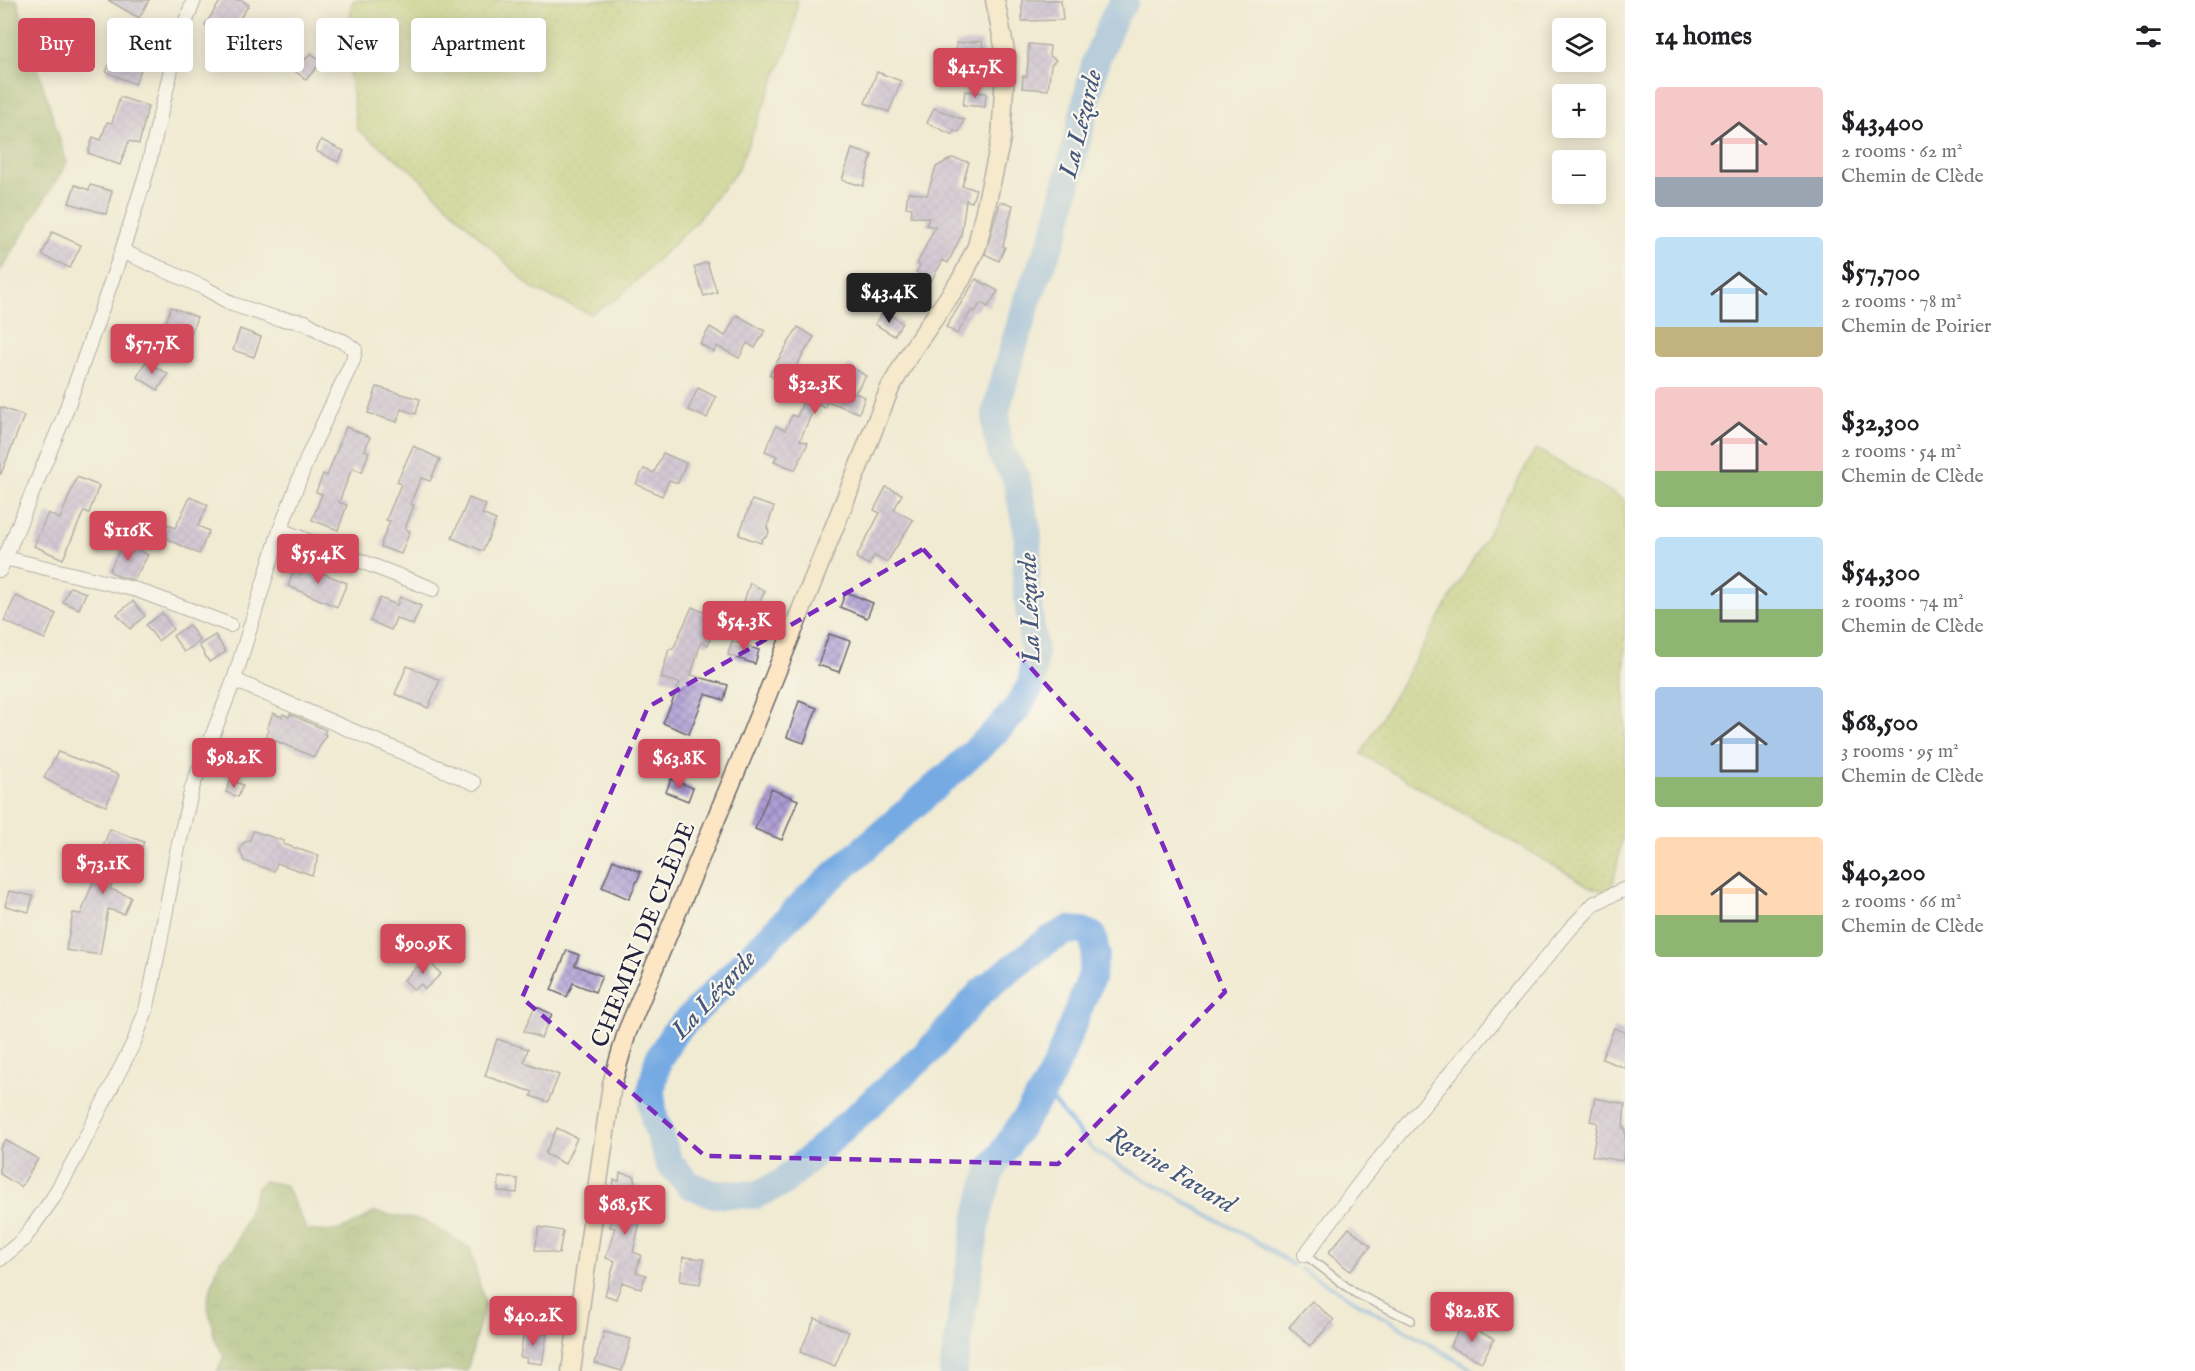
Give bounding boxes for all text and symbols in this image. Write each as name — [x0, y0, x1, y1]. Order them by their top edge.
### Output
chip: Buy — [18, 18, 95, 72]
chip: Rent — [107, 18, 193, 72]
chip: Filters — [205, 18, 304, 72]
chip: New — [316, 18, 399, 72]
chip: Apartment — [411, 18, 546, 72]
map controls — [1552, 18, 1606, 204]
button: layers — [1552, 18, 1606, 72]
text: 14 homes — [1655, 20, 1752, 53]
icon: filters — [2132, 20, 2165, 53]
pin: $41.7K — [926, 48, 1024, 99]
text: $41.7K — [947, 55, 1003, 80]
water label: La Lézarde — [1051, 66, 1110, 183]
button: + — [1552, 84, 1606, 138]
text: $43,400 — [1841, 106, 1924, 139]
icon: home — [1703, 111, 1775, 183]
text: 2 rooms · 62 m² — [1841, 139, 1963, 164]
button: − — [1552, 150, 1606, 204]
text: Chemin de Clède — [1841, 164, 1984, 189]
text: $57,700 — [1841, 256, 1920, 289]
icon: home — [1703, 261, 1775, 333]
pin: $43.4K — [840, 273, 938, 324]
text: $43.4K — [860, 280, 918, 305]
text: 2 rooms · 78 m² — [1841, 289, 1962, 314]
text: Chemin de Poirier — [1841, 314, 1991, 339]
pin: $57.7K — [103, 324, 201, 375]
text: $57.7K — [125, 331, 179, 356]
pin: $32.3K — [766, 364, 864, 415]
text: $32.3K — [788, 371, 842, 396]
text: $32,300 — [1841, 406, 1919, 439]
icon: home — [1703, 411, 1775, 483]
text: 2 rooms · 54 m² — [1841, 439, 1962, 464]
text: Chemin de Clède — [1841, 464, 1984, 489]
pin: $116K — [86, 511, 170, 562]
text: $116K — [104, 518, 152, 543]
pin: $55.4K — [269, 534, 367, 585]
text: $55.4K — [291, 541, 345, 566]
water label: La Lézarde — [1012, 552, 1048, 665]
text: $54,300 — [1841, 556, 1920, 589]
icon: home — [1703, 561, 1775, 633]
text: 2 rooms · 74 m² — [1841, 589, 1964, 614]
pin: $54.3K — [695, 601, 793, 652]
text: $54.3K — [717, 608, 771, 633]
text: Chemin de Clède — [1841, 614, 1984, 639]
text: $68,500 — [1841, 706, 1918, 739]
icon: home — [1703, 711, 1775, 783]
pin: $98.2K — [185, 738, 283, 789]
pin: $63.8K — [630, 739, 728, 790]
text: 3 rooms · 95 m² — [1841, 739, 1959, 764]
text: $98.2K — [206, 745, 262, 770]
text: $63.8K — [652, 746, 706, 771]
text: Chemin de Clède — [1841, 764, 1984, 789]
street label: CHEMIN DE CLÈDE — [585, 818, 703, 1052]
pin: $73.1K — [54, 844, 152, 895]
text: $73.1K — [76, 851, 130, 876]
text: $40,200 — [1841, 856, 1926, 889]
icon: home — [1703, 861, 1775, 933]
text: 2 rooms · 66 m² — [1841, 889, 1962, 914]
text: Chemin de Clède — [1841, 914, 1984, 939]
pin: $90.9K — [374, 924, 472, 975]
text: $90.9K — [394, 931, 452, 956]
water label: La Lézarde — [663, 943, 764, 1047]
water label: Ravine Favard — [1101, 1119, 1243, 1222]
pin: $68.5K — [576, 1185, 674, 1236]
text: $68.5K — [598, 1192, 652, 1217]
pin: $82.8K — [1423, 1292, 1521, 1343]
pin: $40.2K — [484, 1296, 582, 1347]
text: $82.8K — [1445, 1299, 1499, 1324]
text: $40.2K — [504, 1303, 562, 1328]

